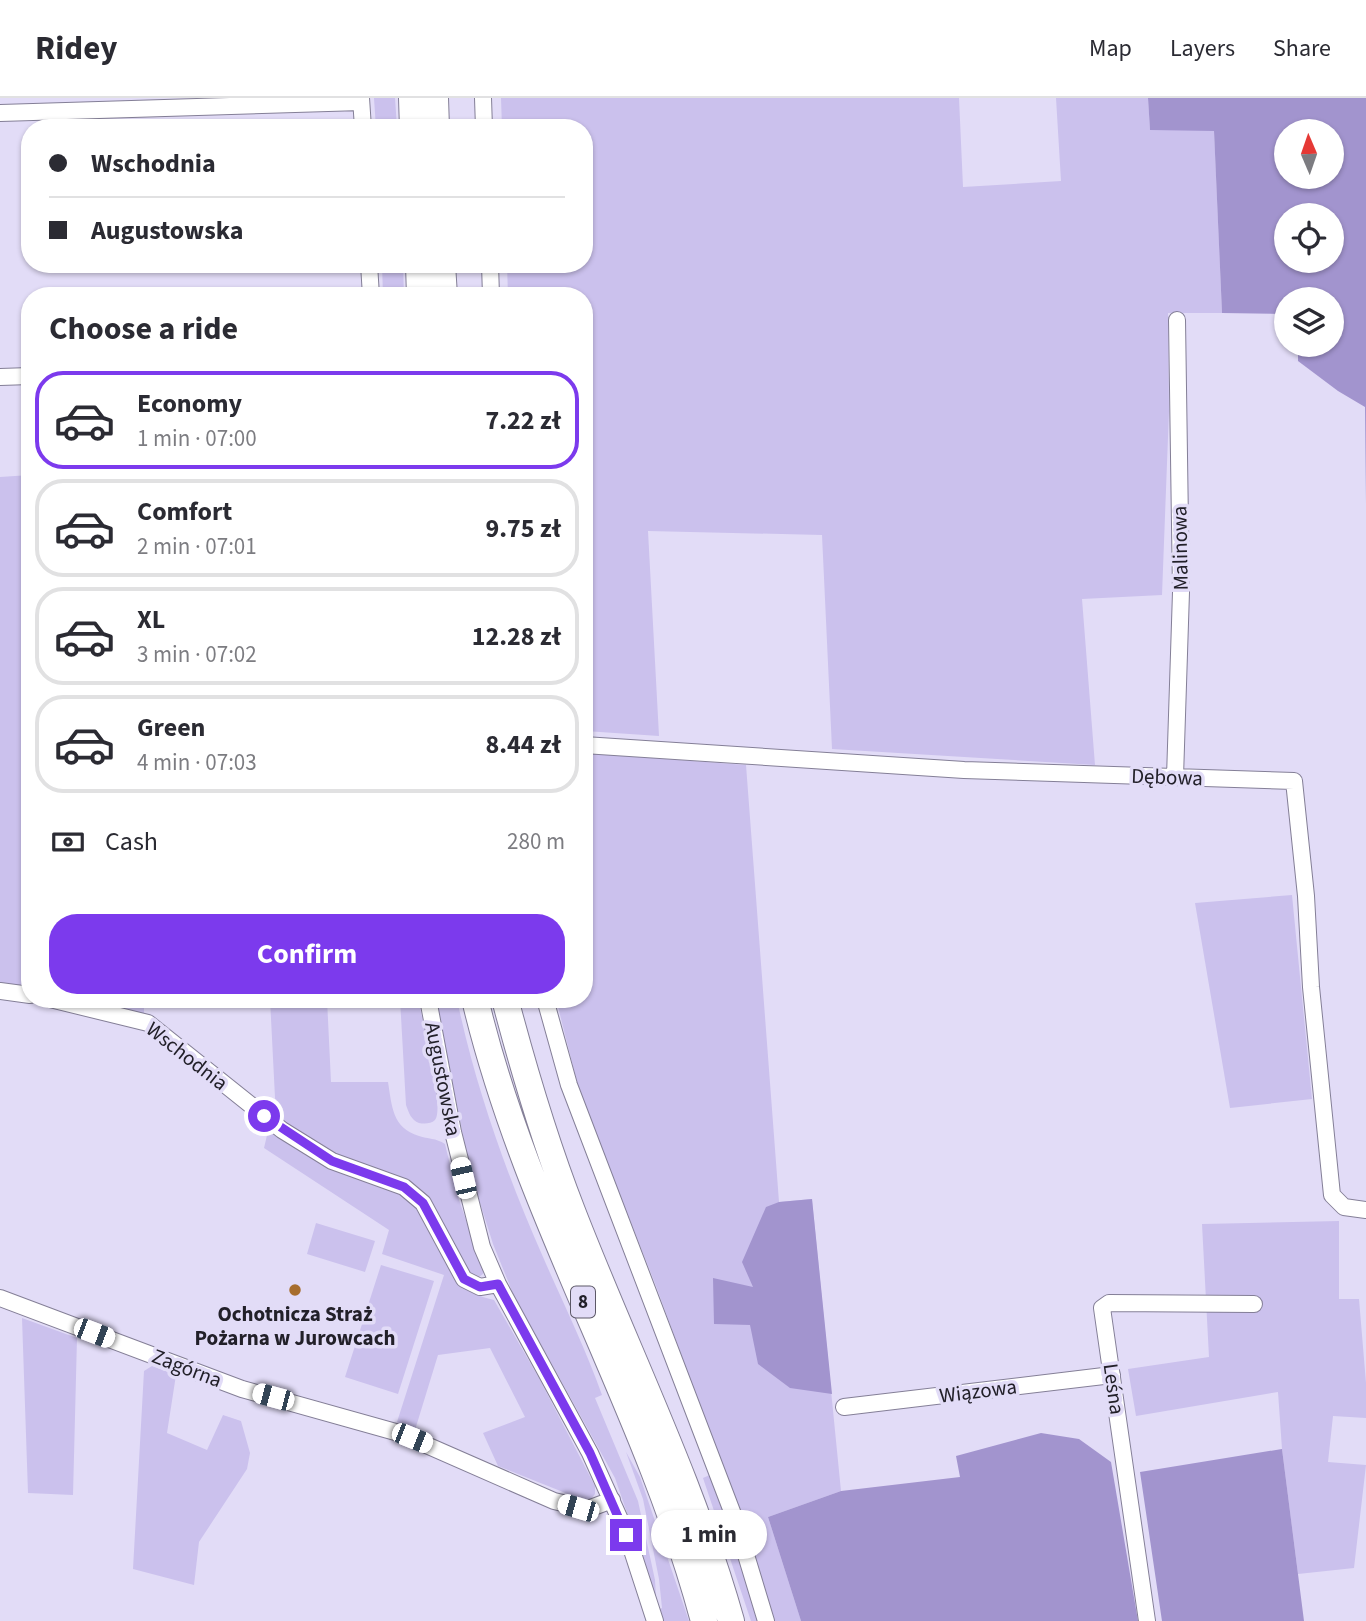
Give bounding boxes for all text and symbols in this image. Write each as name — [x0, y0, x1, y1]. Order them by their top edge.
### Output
text: Ridey — [35, 25, 117, 72]
text: Map — [1089, 31, 1132, 66]
text: Layers — [1170, 31, 1235, 66]
text: Share — [1273, 31, 1331, 66]
north arrow — [1274, 119, 1344, 189]
map controls — [1274, 119, 1344, 357]
text: Wschodnia — [91, 145, 216, 182]
button: locate — [1274, 203, 1344, 273]
text: Augustowska — [91, 212, 243, 249]
button: layers — [1274, 287, 1344, 357]
text: Choose a ride — [49, 306, 238, 352]
text: Economy — [137, 385, 242, 422]
icon: car — [53, 389, 116, 452]
text: 7.22 zł — [486, 402, 561, 439]
text: 1 min · 07:00 — [137, 422, 257, 455]
text: Comfort — [137, 493, 232, 530]
icon: car — [53, 497, 116, 560]
street label: Malinowa — [1164, 505, 1196, 591]
text: 9.75 zł — [486, 510, 561, 547]
text: 2 min · 07:01 — [137, 530, 257, 563]
text: XL — [137, 601, 165, 638]
icon: car — [53, 605, 116, 668]
text: 12.28 zł — [472, 618, 561, 655]
text: 3 min · 07:02 — [137, 638, 257, 671]
text: Green — [137, 709, 205, 746]
icon: car — [53, 713, 116, 776]
text: 8.44 zł — [486, 726, 561, 763]
text: 4 min · 07:03 — [137, 746, 257, 779]
street label: Dębowa — [1131, 761, 1203, 793]
icon: cash — [49, 823, 87, 861]
text: Cash — [105, 823, 158, 860]
text: 280 m — [507, 825, 565, 858]
button: Confirm — [49, 914, 565, 994]
street label: Wschodnia — [140, 1014, 234, 1098]
street label: Augustowska — [417, 1019, 469, 1139]
route start — [248, 1100, 280, 1132]
car — [449, 1155, 478, 1201]
marker: Ochotnicza Straż Pożarna w Jurowcach — [287, 1282, 303, 1298]
road number: 8 — [571, 1286, 595, 1318]
place label: Ochotnicza Straż Pożarna w Jurowcach — [195, 1299, 395, 1353]
car — [71, 1316, 118, 1350]
street label: Zagórna — [148, 1341, 226, 1395]
street label: Leśna — [1096, 1362, 1132, 1416]
street label: Wiązowa — [938, 1371, 1018, 1411]
car — [250, 1381, 297, 1413]
car — [389, 1420, 436, 1456]
car — [555, 1492, 602, 1524]
callout: 1 min — [650, 1510, 766, 1560]
text: 1 min — [681, 1518, 737, 1551]
route end — [610, 1519, 642, 1551]

